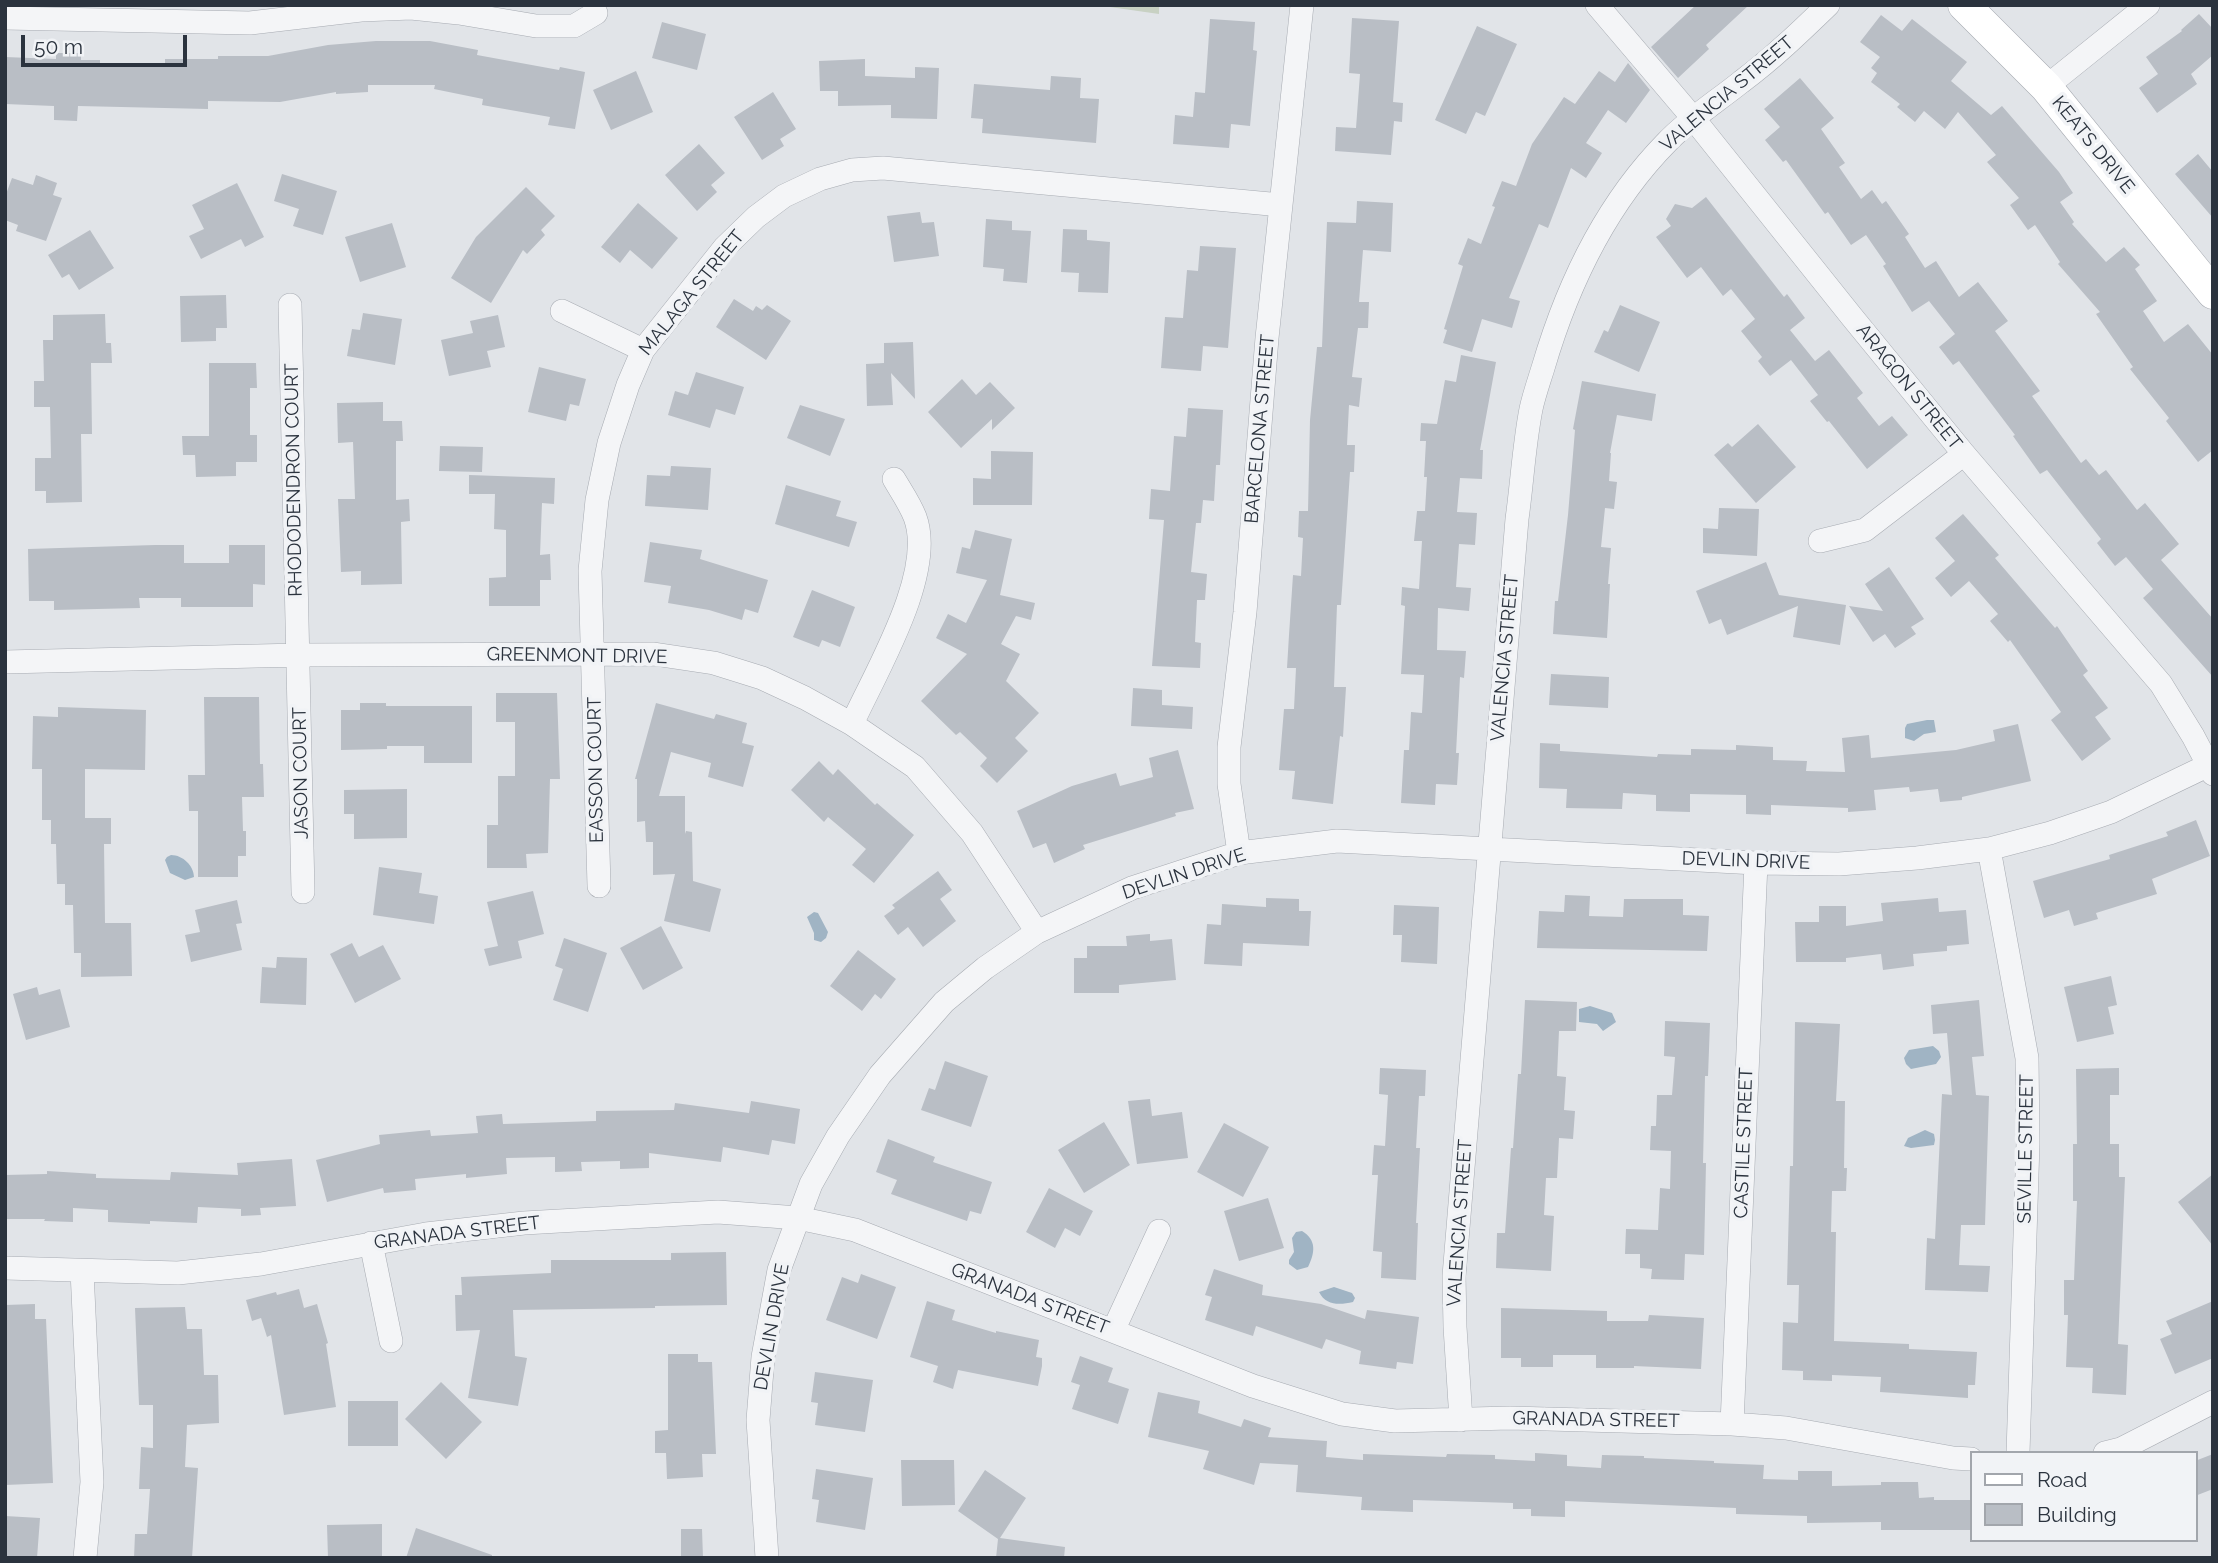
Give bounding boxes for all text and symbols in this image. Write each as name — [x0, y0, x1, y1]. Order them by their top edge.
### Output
scale bar — [24, 21, 191, 65]
street label: VALENCIA STREET — [1655, 31, 1799, 157]
text: 50 m — [34, 34, 83, 59]
street label: KEATS DRIVE — [2047, 92, 2139, 198]
street label: MALAGA STREET — [635, 226, 749, 360]
street label: ARAGON STREET — [1851, 320, 1967, 454]
street label: BARCELONA STREET — [1240, 334, 1280, 524]
street label: RHODODENDRON COURT — [281, 363, 307, 597]
street label: VALENCIA STREET — [1486, 574, 1524, 742]
street label: GREENMONT DRIVE — [486, 643, 668, 669]
street label: EASSON COURT — [583, 697, 609, 843]
street label: JASON COURT — [288, 707, 314, 839]
street label: DEVLIN DRIVE — [1119, 843, 1249, 905]
street label: DEVLIN DRIVE — [1681, 847, 1811, 875]
street label: CASTILE STREET — [1730, 1067, 1758, 1219]
street label: SEVILLE STREET — [2013, 1074, 2039, 1224]
street label: VALENCIA STREET — [1443, 1139, 1477, 1307]
street label: GRANADA STREET — [373, 1211, 541, 1255]
street label: GRANADA STREET — [948, 1258, 1112, 1340]
street label: DEVLIN DRIVE — [750, 1262, 794, 1392]
street label: GRANADA STREET — [1512, 1407, 1680, 1433]
legend — [1969, 1451, 2197, 1542]
text: Road — [2037, 1467, 2087, 1492]
text: Building — [2037, 1502, 2117, 1527]

